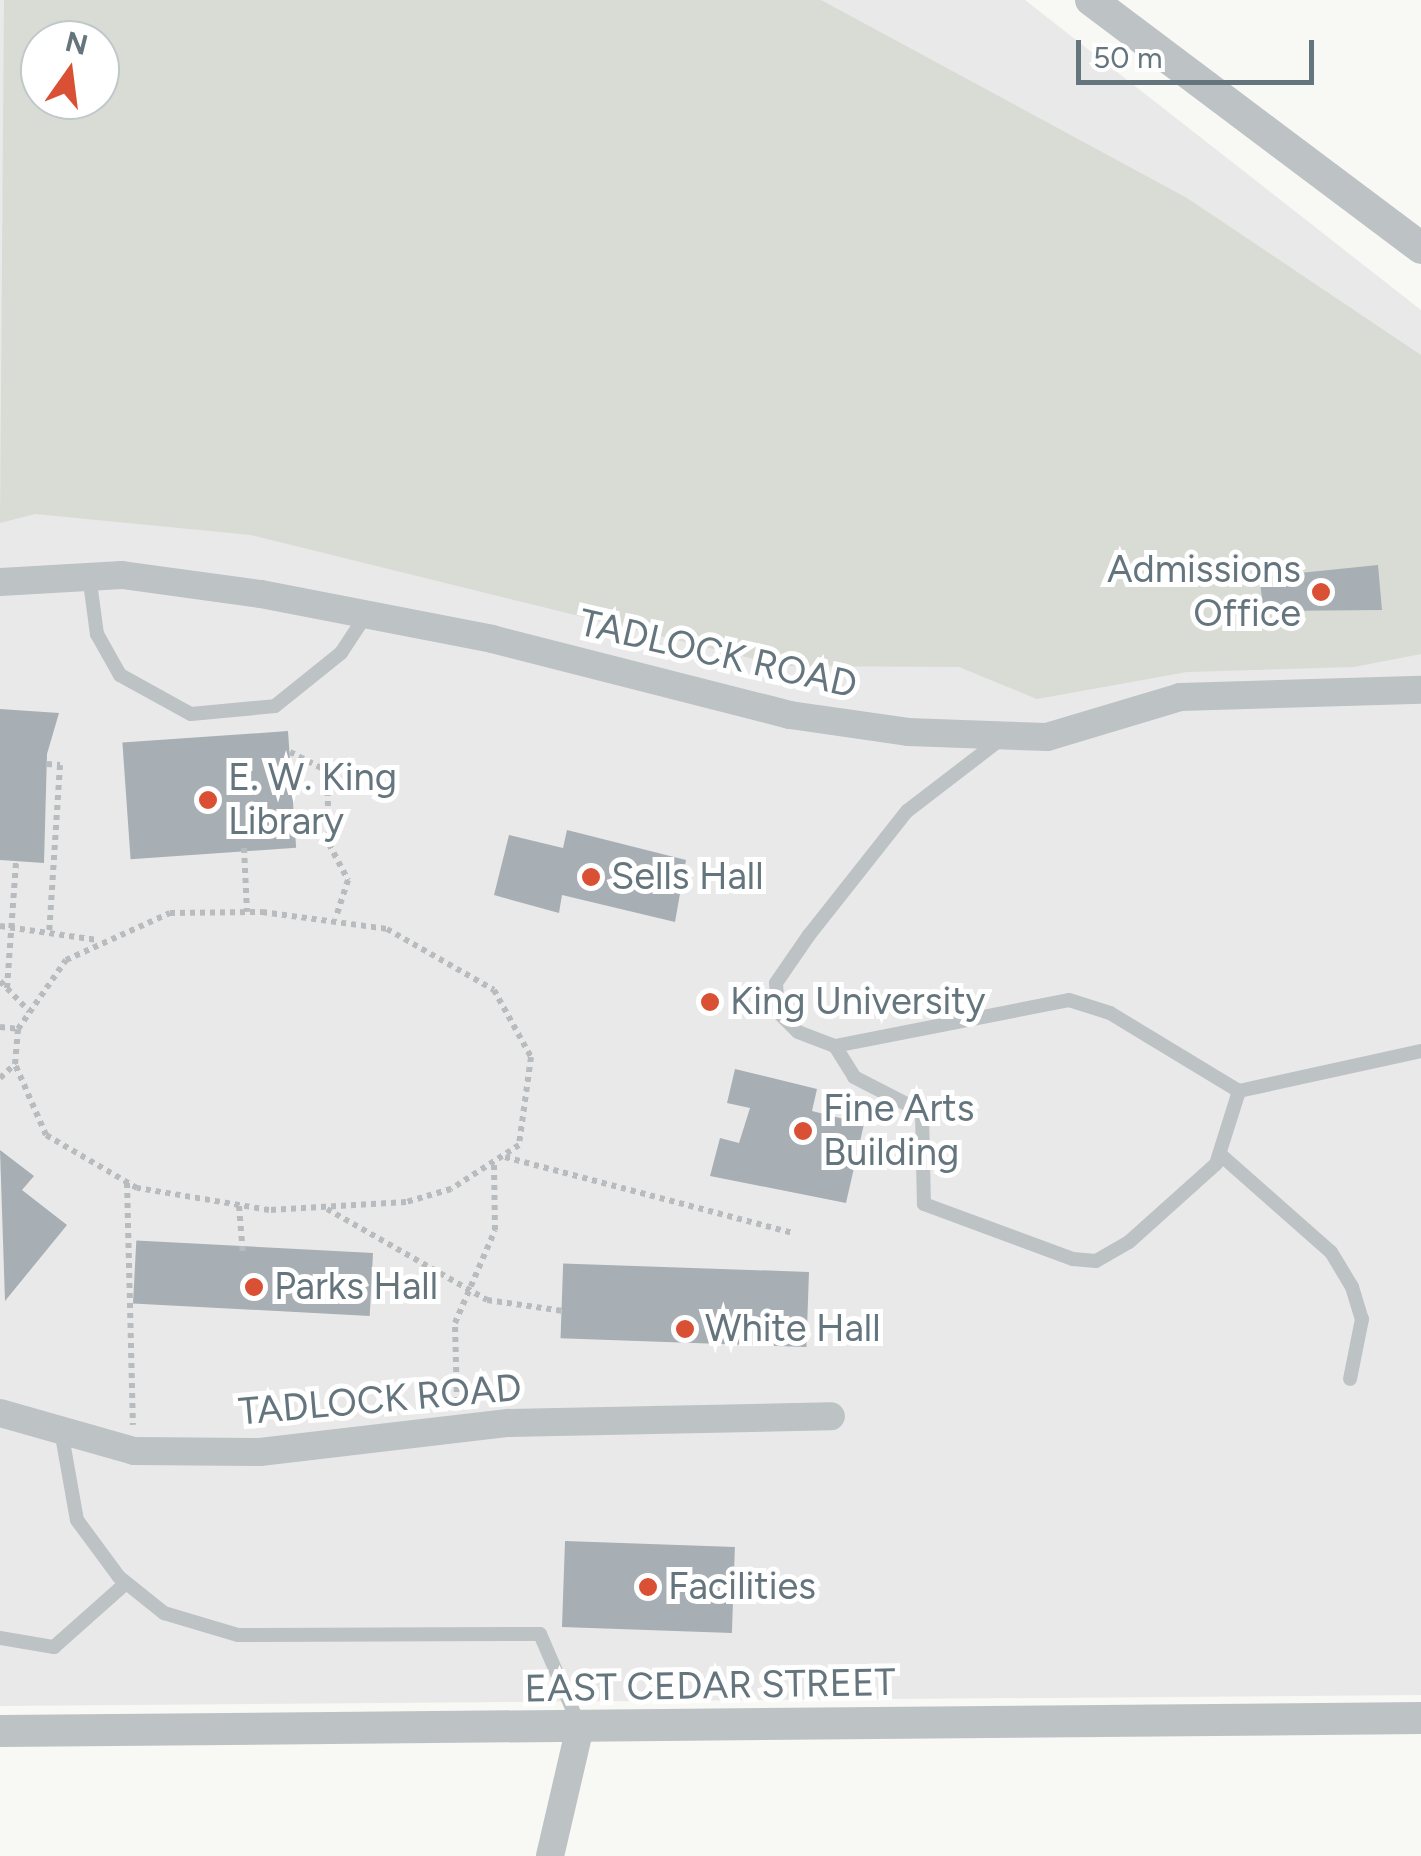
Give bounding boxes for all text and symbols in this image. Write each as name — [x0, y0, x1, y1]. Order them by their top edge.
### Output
north arrow — [20, 20, 120, 120]
scale bar — [1081, 20, 1318, 82]
text: N — [62, 24, 91, 62]
text: 50 m — [1093, 39, 1162, 76]
place label: Admissions Office — [1107, 547, 1301, 636]
marker: Admissions Office — [1310, 581, 1332, 603]
street label: TADLOCK ROAD — [575, 600, 861, 708]
place label: E. W. King Library — [228, 755, 397, 844]
marker: E. W. King Library — [197, 789, 219, 811]
place label: Sells Hall — [611, 854, 764, 900]
marker: Sells Hall — [580, 866, 602, 888]
place label: King University — [730, 979, 986, 1025]
marker: King University — [699, 991, 721, 1013]
place label: Fine Arts Building — [823, 1086, 974, 1176]
marker: Fine Arts Building — [792, 1120, 814, 1142]
place label: Parks Hall — [274, 1264, 438, 1310]
marker: Parks Hall — [243, 1276, 265, 1298]
place label: White Hall — [705, 1306, 881, 1352]
marker: White Hall — [674, 1318, 696, 1340]
street label: TADLOCK ROAD — [237, 1365, 523, 1435]
place label: Facilities — [668, 1564, 816, 1610]
marker: Facilities — [637, 1576, 659, 1598]
street label: EAST CEDAR STREET — [524, 1660, 896, 1712]

